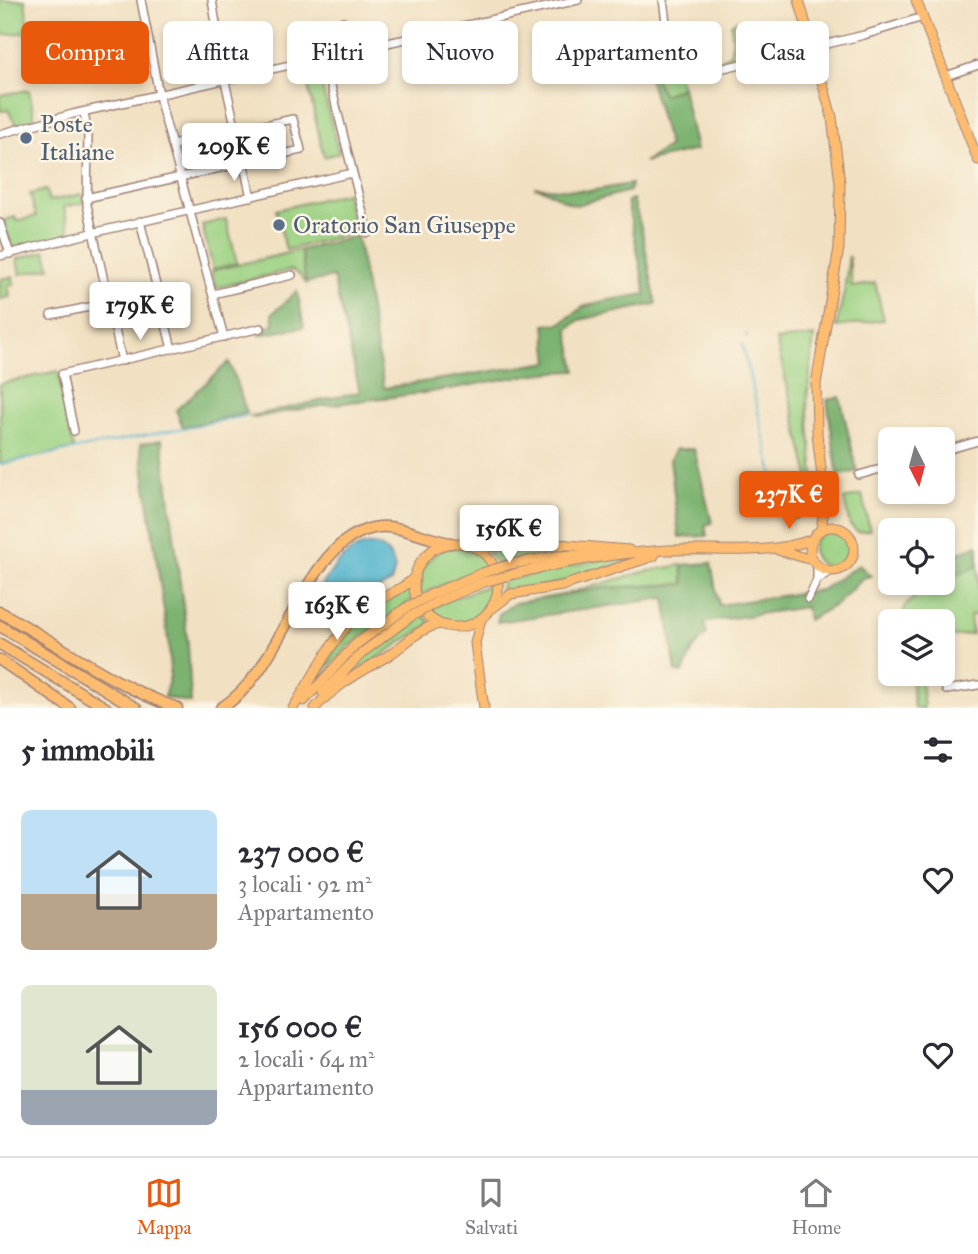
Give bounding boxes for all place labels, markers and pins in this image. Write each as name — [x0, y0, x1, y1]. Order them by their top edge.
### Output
place label: Poste Italiane — [40, 109, 115, 167]
pin: 209K € — [177, 124, 291, 183]
marker: Poste Italiane — [18, 130, 34, 146]
place label: Oratorio San Giuseppe — [293, 210, 516, 240]
marker: Oratorio San Giuseppe — [271, 217, 287, 233]
pin: 179K € — [83, 282, 197, 342]
pin: 237K € — [732, 472, 846, 531]
pin: 156K € — [452, 505, 566, 565]
pin: 163K € — [280, 582, 394, 642]

